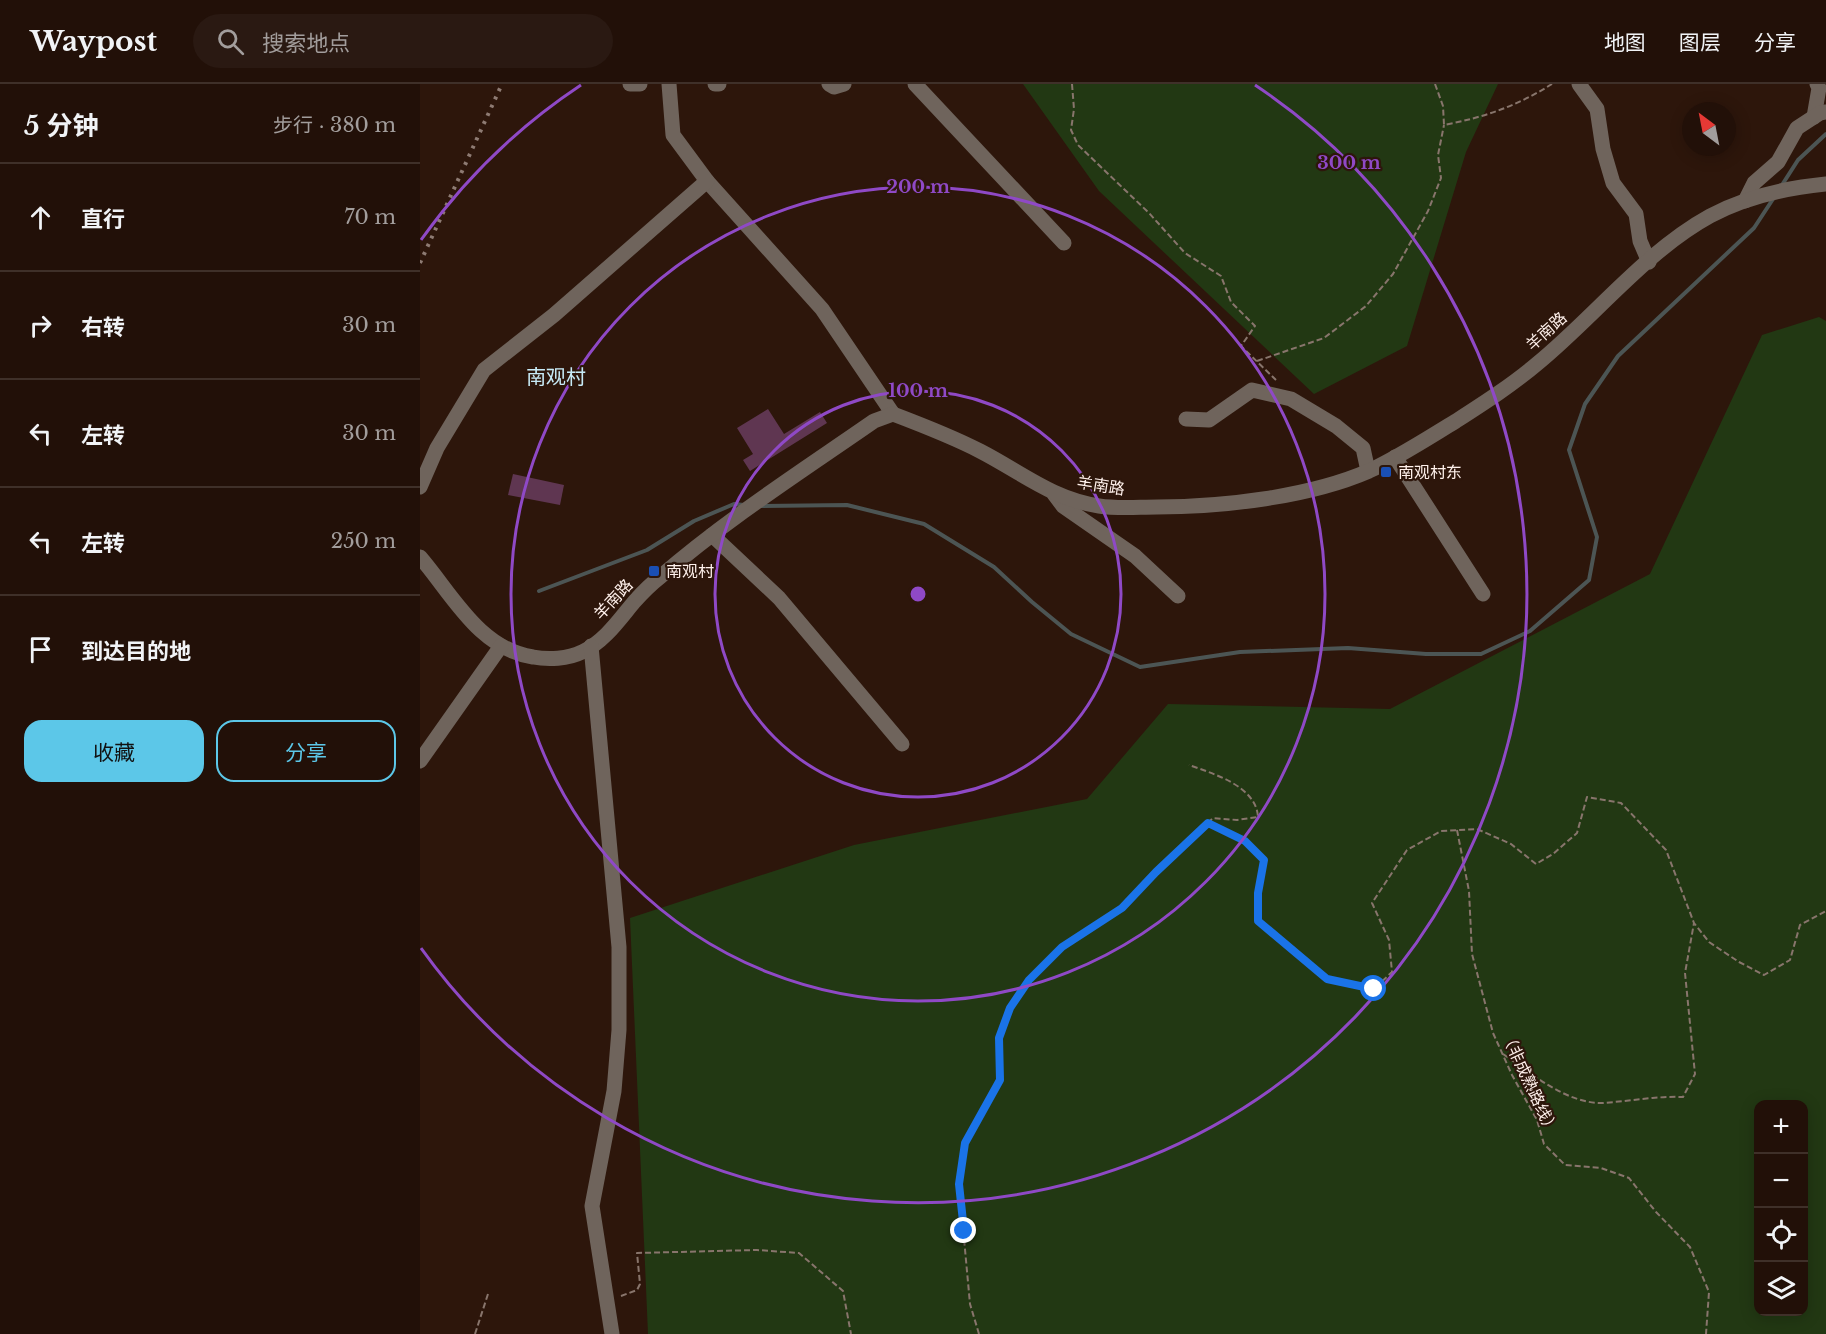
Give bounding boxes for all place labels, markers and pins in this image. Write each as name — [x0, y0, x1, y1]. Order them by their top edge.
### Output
place label: 南观村东 — [1398, 462, 1462, 482]
marker: 南观村东 — [1379, 465, 1393, 479]
place label: 南观村 — [666, 561, 714, 581]
marker: 南观村 — [647, 564, 661, 578]
centre of rings — [908, 584, 928, 604]

